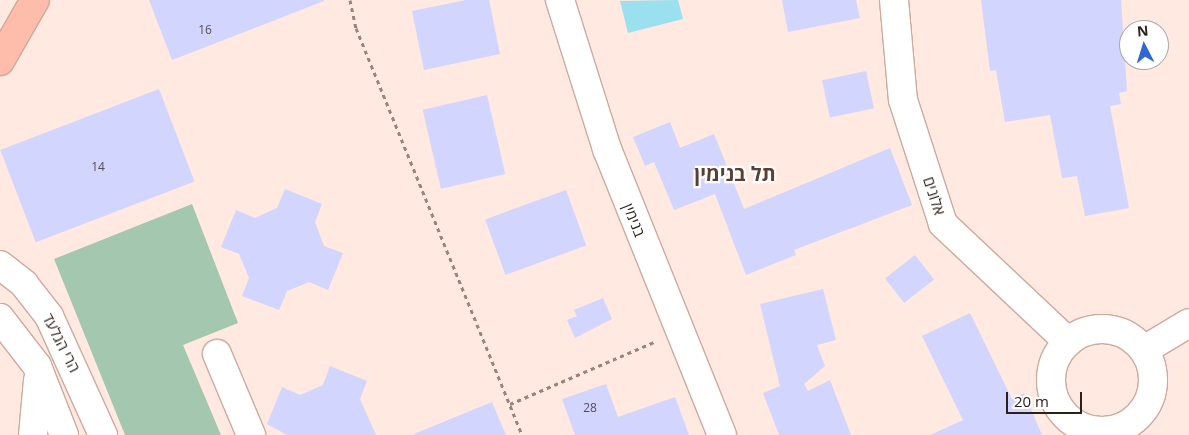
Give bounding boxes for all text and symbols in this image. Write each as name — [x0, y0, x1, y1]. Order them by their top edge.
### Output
north arrow — [1119, 20, 1169, 70]
text: N — [1136, 21, 1149, 41]
house number: 16 — [198, 23, 212, 37]
house number: 14 — [91, 160, 105, 174]
district label: תל בנימין — [694, 161, 776, 185]
street label: אלונים — [919, 175, 949, 217]
street label: בנימין — [619, 201, 649, 239]
street label: הרי הגלעד — [39, 311, 83, 375]
scale bar — [1009, 382, 1085, 414]
text: 20 m — [1014, 391, 1049, 411]
house number: 28 — [583, 401, 597, 415]

